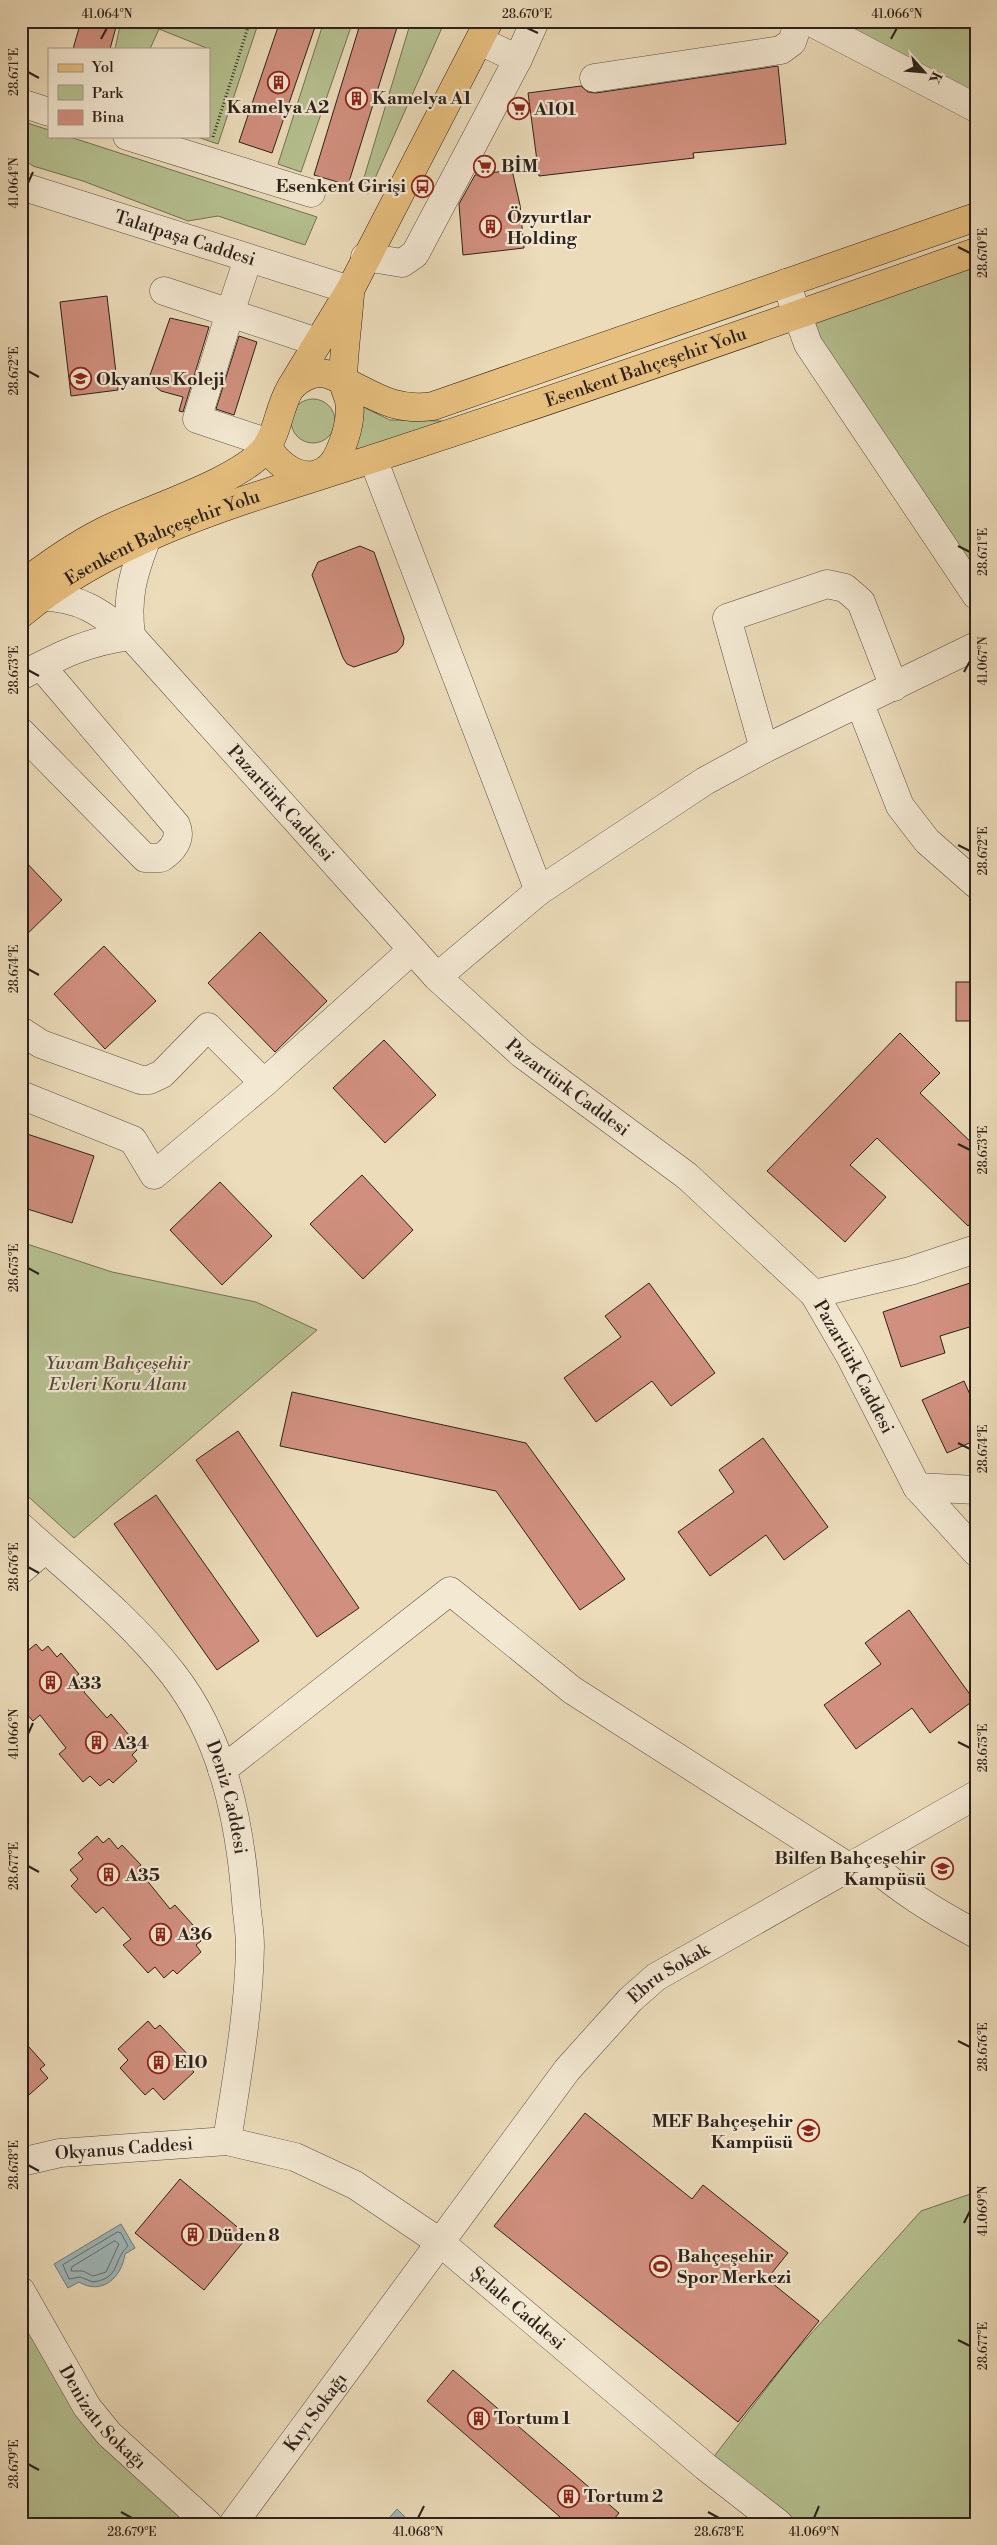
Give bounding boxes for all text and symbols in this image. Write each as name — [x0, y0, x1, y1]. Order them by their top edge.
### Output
text: 41.064°N — [81, 7, 133, 22]
text: 28.670°E — [502, 7, 552, 22]
text: 41.066°N — [871, 7, 923, 22]
text: 28.671°E — [7, 48, 22, 96]
legend — [48, 48, 210, 138]
north arrow — [900, 48, 950, 98]
text: Yol — [91, 58, 114, 77]
text: K — [924, 68, 945, 87]
building icon: Kamelya A2 — [266, 70, 290, 94]
text: Park — [92, 84, 124, 103]
building icon: Kamelya A1 — [344, 86, 368, 110]
place label: Kamelya A1 — [372, 87, 472, 110]
place label: Kamelya A2 — [227, 96, 329, 119]
supermarket icon: A101 — [506, 97, 530, 121]
place label: A101 — [533, 98, 576, 121]
text: Bina — [91, 108, 124, 127]
supermarket icon: BİM — [473, 154, 497, 178]
place label: BİM — [501, 155, 538, 178]
text: 41.064°N — [7, 157, 22, 209]
bus stop icon: Esenkent Girişi — [410, 174, 434, 198]
place label: Esenkent Girişi — [276, 175, 406, 198]
street label: Talatpaşa Caddesi — [112, 205, 258, 271]
place label: Özyurtlar Holding — [507, 206, 592, 250]
building icon: Özyurtlar Holding — [479, 215, 503, 239]
text: 28.670°E — [976, 228, 991, 278]
street label: Esenkent Bahçeşehir Yolu — [542, 322, 750, 412]
text: 28.672°E — [7, 347, 22, 395]
school or university icon: Okyanus Koleji — [68, 367, 92, 391]
place label: Okyanus Koleji — [96, 368, 225, 391]
street label: Esenkent Bahçeşehir Yolu — [60, 484, 263, 590]
text: 28.671°E — [976, 528, 991, 576]
text: 41.067°N — [976, 636, 991, 686]
text: 28.673°E — [7, 646, 22, 694]
street label: Pazartürk Caddesi — [223, 740, 339, 866]
text: 28.672°E — [976, 827, 991, 875]
text: 28.674°E — [7, 945, 22, 993]
street label: Pazartürk Caddesi — [501, 1034, 634, 1141]
text: 28.673°E — [976, 1126, 991, 1174]
text: 28.675°E — [7, 1244, 22, 1292]
street label: Pazartürk Caddesi — [808, 1296, 899, 1438]
park label: Yuvam Bahçeşehir Evleri Koru Alanı — [46, 1352, 190, 1396]
text: 28.674°E — [976, 1425, 991, 1473]
text: 28.676°E — [7, 1542, 22, 1592]
building icon: A33 — [39, 1671, 63, 1695]
place label: A33 — [66, 1672, 102, 1695]
text: 41.066°N — [7, 1708, 22, 1760]
text: 28.675°E — [976, 1724, 991, 1772]
building icon: A34 — [85, 1731, 109, 1755]
place label: A34 — [112, 1732, 149, 1755]
street label: Deniz Caddesi — [201, 1737, 252, 1856]
text: 28.677°E — [7, 1842, 22, 1890]
place label: Bilfen Bahçeşehir Kampüsü — [774, 1847, 926, 1891]
school or university icon: Bilfen Bahçeşehir Kampüsü — [930, 1856, 954, 1880]
building icon: A35 — [97, 1863, 121, 1887]
place label: A35 — [124, 1864, 160, 1887]
building icon: A36 — [149, 1922, 173, 1946]
place label: A36 — [176, 1923, 212, 1946]
street label: Ebru Sokak — [623, 1937, 715, 2008]
text: 28.676°E — [976, 2022, 991, 2072]
building icon: E10 — [146, 2050, 170, 2074]
place label: E10 — [174, 2051, 208, 2074]
place label: MEF Bahçeşehir Kampüsü — [651, 2110, 793, 2154]
school or university icon: MEF Bahçeşehir Kampüsü — [797, 2119, 821, 2143]
street label: Okyanus Caddesi — [54, 2132, 194, 2165]
text: 28.678°E — [7, 2140, 22, 2190]
text: 41.069°N — [976, 2185, 991, 2237]
building icon: Düden 8 — [180, 2223, 204, 2247]
place label: Düden 8 — [208, 2224, 280, 2247]
place label: Bahçeşehir Spor Merkezi — [677, 2245, 791, 2289]
sports icon: Bahçeşehir Spor Merkezi — [649, 2254, 673, 2278]
street label: Şelale Caddesi — [466, 2262, 570, 2355]
text: 28.677°E — [976, 2322, 991, 2370]
street label: Denizatı Sokağı — [54, 2361, 151, 2474]
street label: Kıyı Sokağı — [279, 2368, 352, 2456]
building icon: Tortum 1 — [466, 2406, 490, 2430]
place label: Tortum 1 — [494, 2407, 571, 2430]
text: 28.679°E — [7, 2439, 22, 2489]
building icon: Tortum 2 — [556, 2484, 580, 2508]
place label: Tortum 2 — [584, 2485, 663, 2508]
text: 28.679°E — [107, 2525, 157, 2540]
text: 41.068°N — [392, 2525, 444, 2540]
text: 28.678°E — [694, 2525, 744, 2540]
text: 41.069°N — [788, 2525, 840, 2540]

